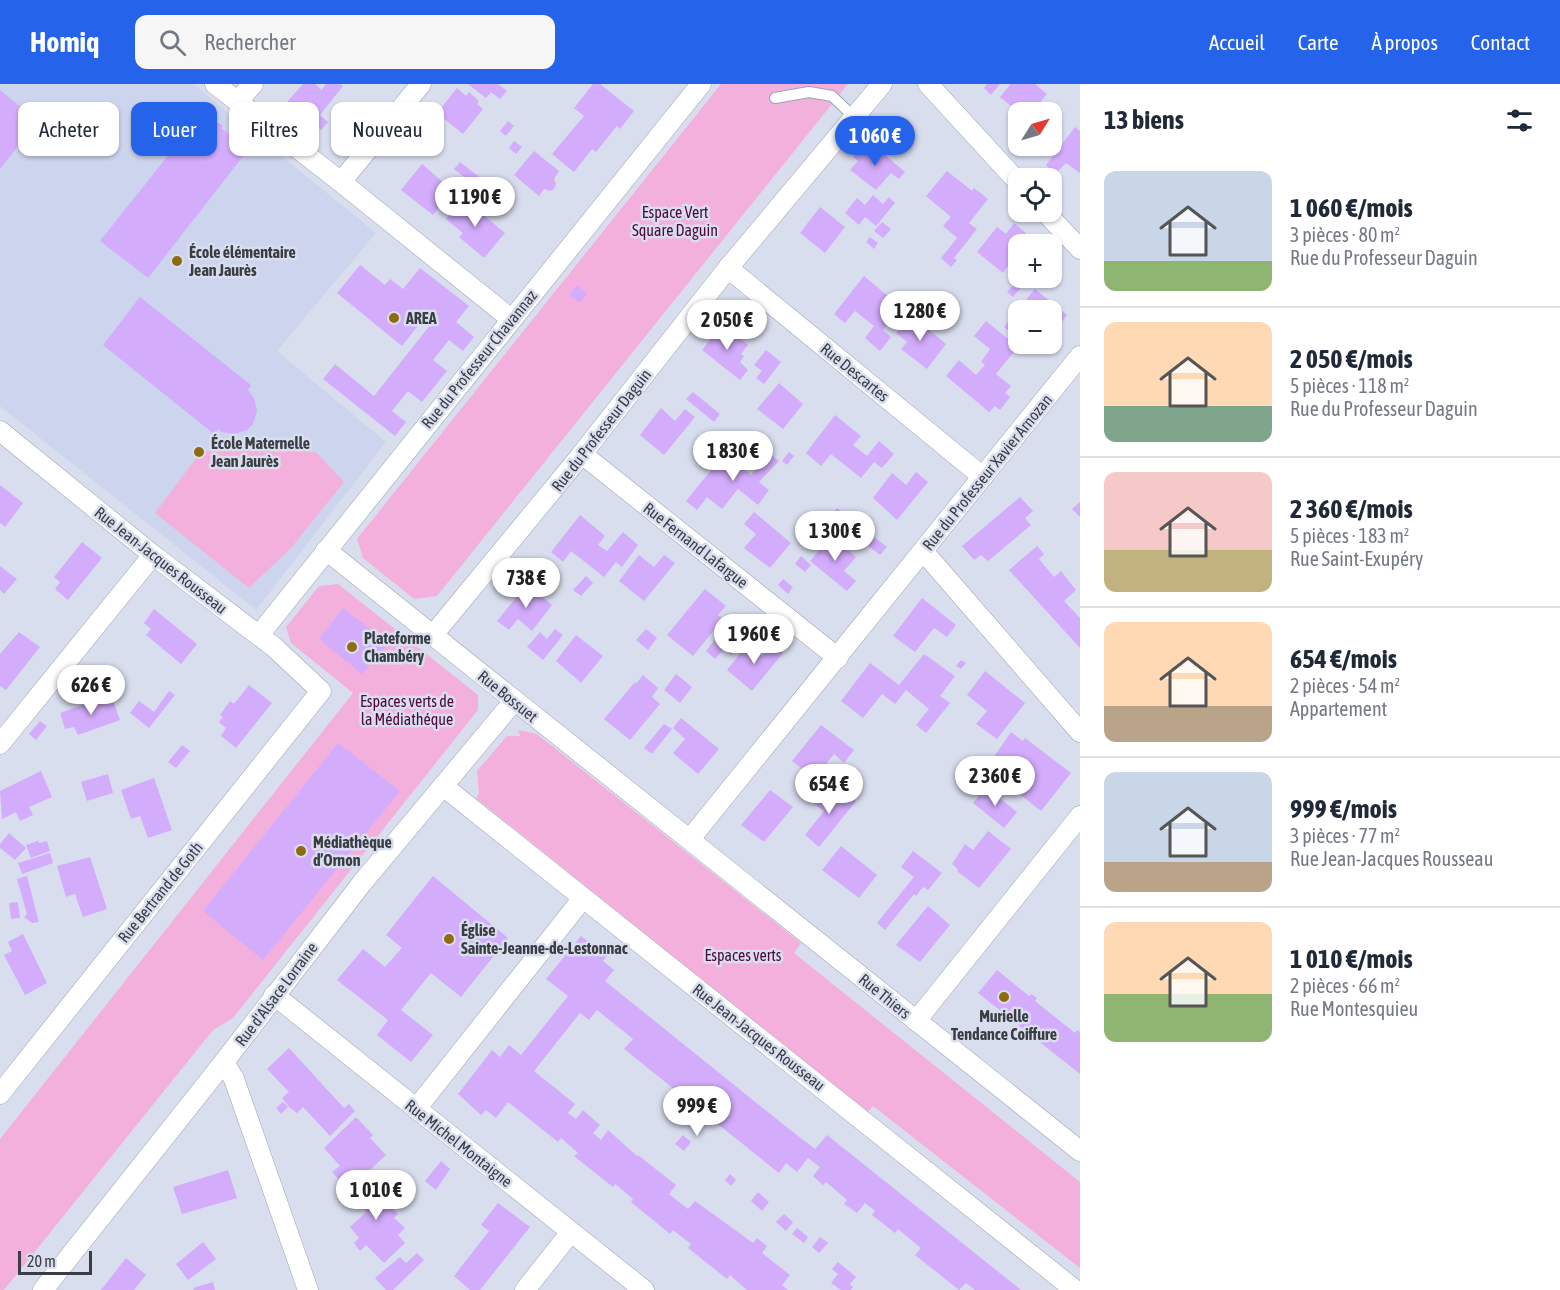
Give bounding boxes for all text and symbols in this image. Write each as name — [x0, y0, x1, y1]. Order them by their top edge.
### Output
search box — [135, 15, 555, 69]
text: Homiq — [30, 26, 99, 58]
icon: search — [156, 26, 189, 59]
text: Rechercher — [204, 29, 296, 55]
text: Accueil — [1209, 30, 1265, 54]
text: Carte — [1298, 30, 1338, 54]
text: À propos — [1371, 30, 1438, 54]
text: Contact — [1471, 30, 1530, 54]
chip: Acheter — [18, 102, 119, 156]
chip: Louer — [131, 102, 217, 156]
chip: Filtres — [229, 102, 319, 156]
chip: Nouveau — [331, 102, 444, 156]
north arrow — [1008, 102, 1062, 156]
map controls — [1008, 102, 1062, 354]
icon: filters — [1503, 104, 1536, 137]
text: 13 biens — [1104, 105, 1184, 135]
pin: 1 060 € — [820, 116, 930, 167]
text: 1 060 € — [849, 124, 901, 147]
button: locate — [1008, 168, 1062, 222]
pin: 1 190 € — [420, 177, 530, 228]
text: 1 190 € — [449, 185, 501, 208]
text: 1 060 €/mois — [1290, 193, 1413, 223]
icon: home — [1152, 195, 1224, 267]
park label: Espace Vert Square Daguin — [632, 203, 718, 240]
text: 3 pièces · 80 m² — [1290, 223, 1400, 246]
button: + — [1008, 234, 1062, 288]
place label: École élémentaire Jean Jaurès — [188, 243, 296, 279]
text: Rue du Professeur Daguin — [1290, 246, 1478, 269]
marker: École élémentaire Jean Jaurès — [170, 254, 184, 268]
street label: Rue du Professeur Chavannaz — [418, 286, 540, 432]
pin: 1 280 € — [865, 291, 975, 342]
text: 1 280 € — [894, 299, 946, 322]
pin: 2 050 € — [672, 300, 782, 351]
button: − — [1008, 300, 1062, 354]
text: 2 050 € — [701, 308, 753, 331]
place label: AREA — [405, 309, 437, 327]
marker: AREA — [387, 311, 401, 325]
street label: Rue Descartes — [817, 339, 893, 405]
text: 2 050 €/mois — [1290, 344, 1413, 374]
icon: home — [1152, 346, 1224, 418]
street label: Rue du Professeur Daguin — [548, 365, 655, 495]
text: 5 pièces · 118 m² — [1290, 374, 1409, 397]
street label: Rue du Professeur Xavier Arnozan — [919, 390, 1055, 554]
text: Rue du Professeur Daguin — [1290, 397, 1478, 420]
pin: 1 830 € — [678, 431, 788, 482]
place label: École Maternelle Jean Jaurès — [210, 434, 310, 470]
text: 1 830 € — [707, 439, 759, 462]
marker: École Maternelle Jean Jaurès — [192, 445, 206, 459]
text: 2 360 €/mois — [1290, 494, 1413, 524]
icon: home — [1152, 496, 1224, 568]
street label: Rue Fernand Lafargue — [640, 499, 752, 592]
street label: Rue Jean-Jacques Rousseau — [91, 503, 231, 618]
pin: 1 300 € — [780, 511, 890, 562]
text: 1 300 € — [809, 519, 861, 542]
text: 5 pièces · 183 m² — [1290, 524, 1409, 547]
text: Rue Saint-Exupéry — [1290, 547, 1423, 570]
pin: 738 € — [484, 558, 568, 609]
text: 738 € — [506, 566, 546, 589]
pin: 1 960 € — [699, 614, 809, 665]
text: 1 960 € — [728, 622, 780, 645]
place label: Plateforme Chambéry — [364, 629, 431, 665]
marker: Plateforme Chambéry — [345, 640, 359, 654]
text: 654 €/mois — [1290, 644, 1397, 674]
icon: home — [1152, 646, 1224, 718]
pin: 626 € — [49, 665, 133, 716]
street label: Rue Bossuet — [475, 667, 542, 726]
text: 626 € — [71, 673, 111, 696]
text: 2 pièces · 54 m² — [1290, 674, 1400, 697]
park label: Espaces verts de la Médiathéque — [360, 692, 454, 729]
text: Appartement — [1290, 697, 1387, 720]
pin: 2 360 € — [940, 756, 1050, 807]
pin: 654 € — [787, 764, 871, 815]
text: 2 360 € — [969, 764, 1021, 787]
text: 654 € — [809, 772, 849, 795]
text: 999 €/mois — [1290, 794, 1397, 824]
icon: home — [1152, 796, 1224, 868]
text: 3 pièces · 77 m² — [1290, 824, 1400, 847]
place label: Médiathèque d’Ornon — [313, 833, 392, 869]
street label: Rue Bertrand de Goth — [114, 838, 206, 946]
marker: Médiathèque d’Ornon — [294, 844, 308, 858]
text: Rue Jean-Jacques Rousseau — [1290, 847, 1493, 870]
place label: Église Sainte-Jeanne-de-Lestonnac — [461, 921, 628, 957]
marker: Église Sainte-Jeanne-de-Lestonnac — [442, 932, 456, 946]
street label: Rue d'Alsace Lorraine — [231, 939, 321, 1049]
text: 1 010 €/mois — [1290, 944, 1413, 974]
park label: Espaces verts — [704, 946, 782, 965]
icon: home — [1152, 946, 1224, 1018]
street label: Rue Thiers — [856, 970, 915, 1022]
text: 2 pièces · 66 m² — [1290, 974, 1400, 997]
street label: Rue Jean-Jacques Rousseau — [689, 980, 829, 1095]
marker: Murielle Tendance Coiffure — [997, 990, 1011, 1004]
text: Rue Montesquieu — [1290, 997, 1418, 1020]
place label: Murielle Tendance Coiffure — [951, 1007, 1057, 1043]
pin: 999 € — [655, 1086, 739, 1137]
text: 999 € — [677, 1094, 717, 1117]
street label: Rue Michel Montaigne — [401, 1096, 516, 1191]
pin: 1 010 € — [321, 1170, 431, 1221]
text: 1 010 € — [350, 1178, 402, 1201]
scale bar — [18, 1248, 92, 1276]
text: 20 m — [27, 1252, 56, 1270]

